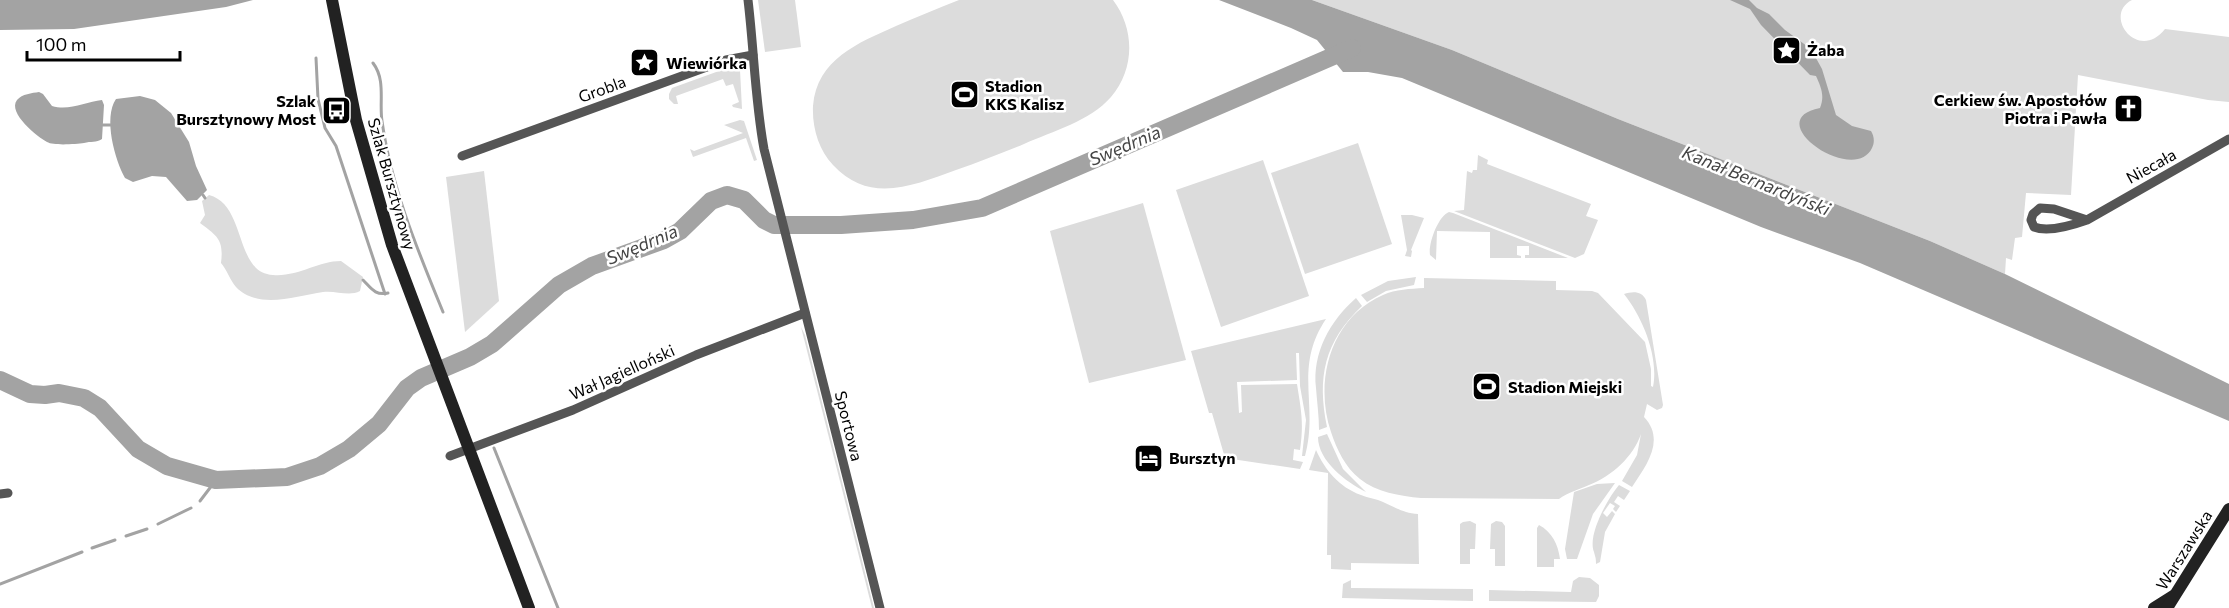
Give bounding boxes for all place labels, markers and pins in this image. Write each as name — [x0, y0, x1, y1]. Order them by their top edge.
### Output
place icon: Żaba — [1770, 34, 1802, 66]
place label: Żaba — [1807, 40, 1844, 59]
place icon: Wiewiórka — [629, 47, 661, 79]
place label: Wiewiórka — [666, 53, 747, 72]
place label: Stadion KKS Kalisz — [985, 76, 1064, 113]
sports icon: Stadion KKS Kalisz — [948, 79, 980, 111]
place label: Cerkiew św. Apostołów Piotra i Pawła — [1934, 90, 2108, 127]
place label: Szlak Bursztynowy Most — [176, 91, 317, 128]
church icon: Cerkiew św. Apostołów Piotra i Pawła — [2112, 93, 2144, 125]
bus stop icon: Szlak Bursztynowy Most — [321, 94, 353, 126]
sports icon: Stadion Miejski — [1471, 371, 1503, 403]
place label: Stadion Miejski — [1508, 377, 1622, 396]
hotel icon: Bursztyn — [1132, 442, 1164, 474]
place label: Bursztyn — [1169, 448, 1236, 467]

